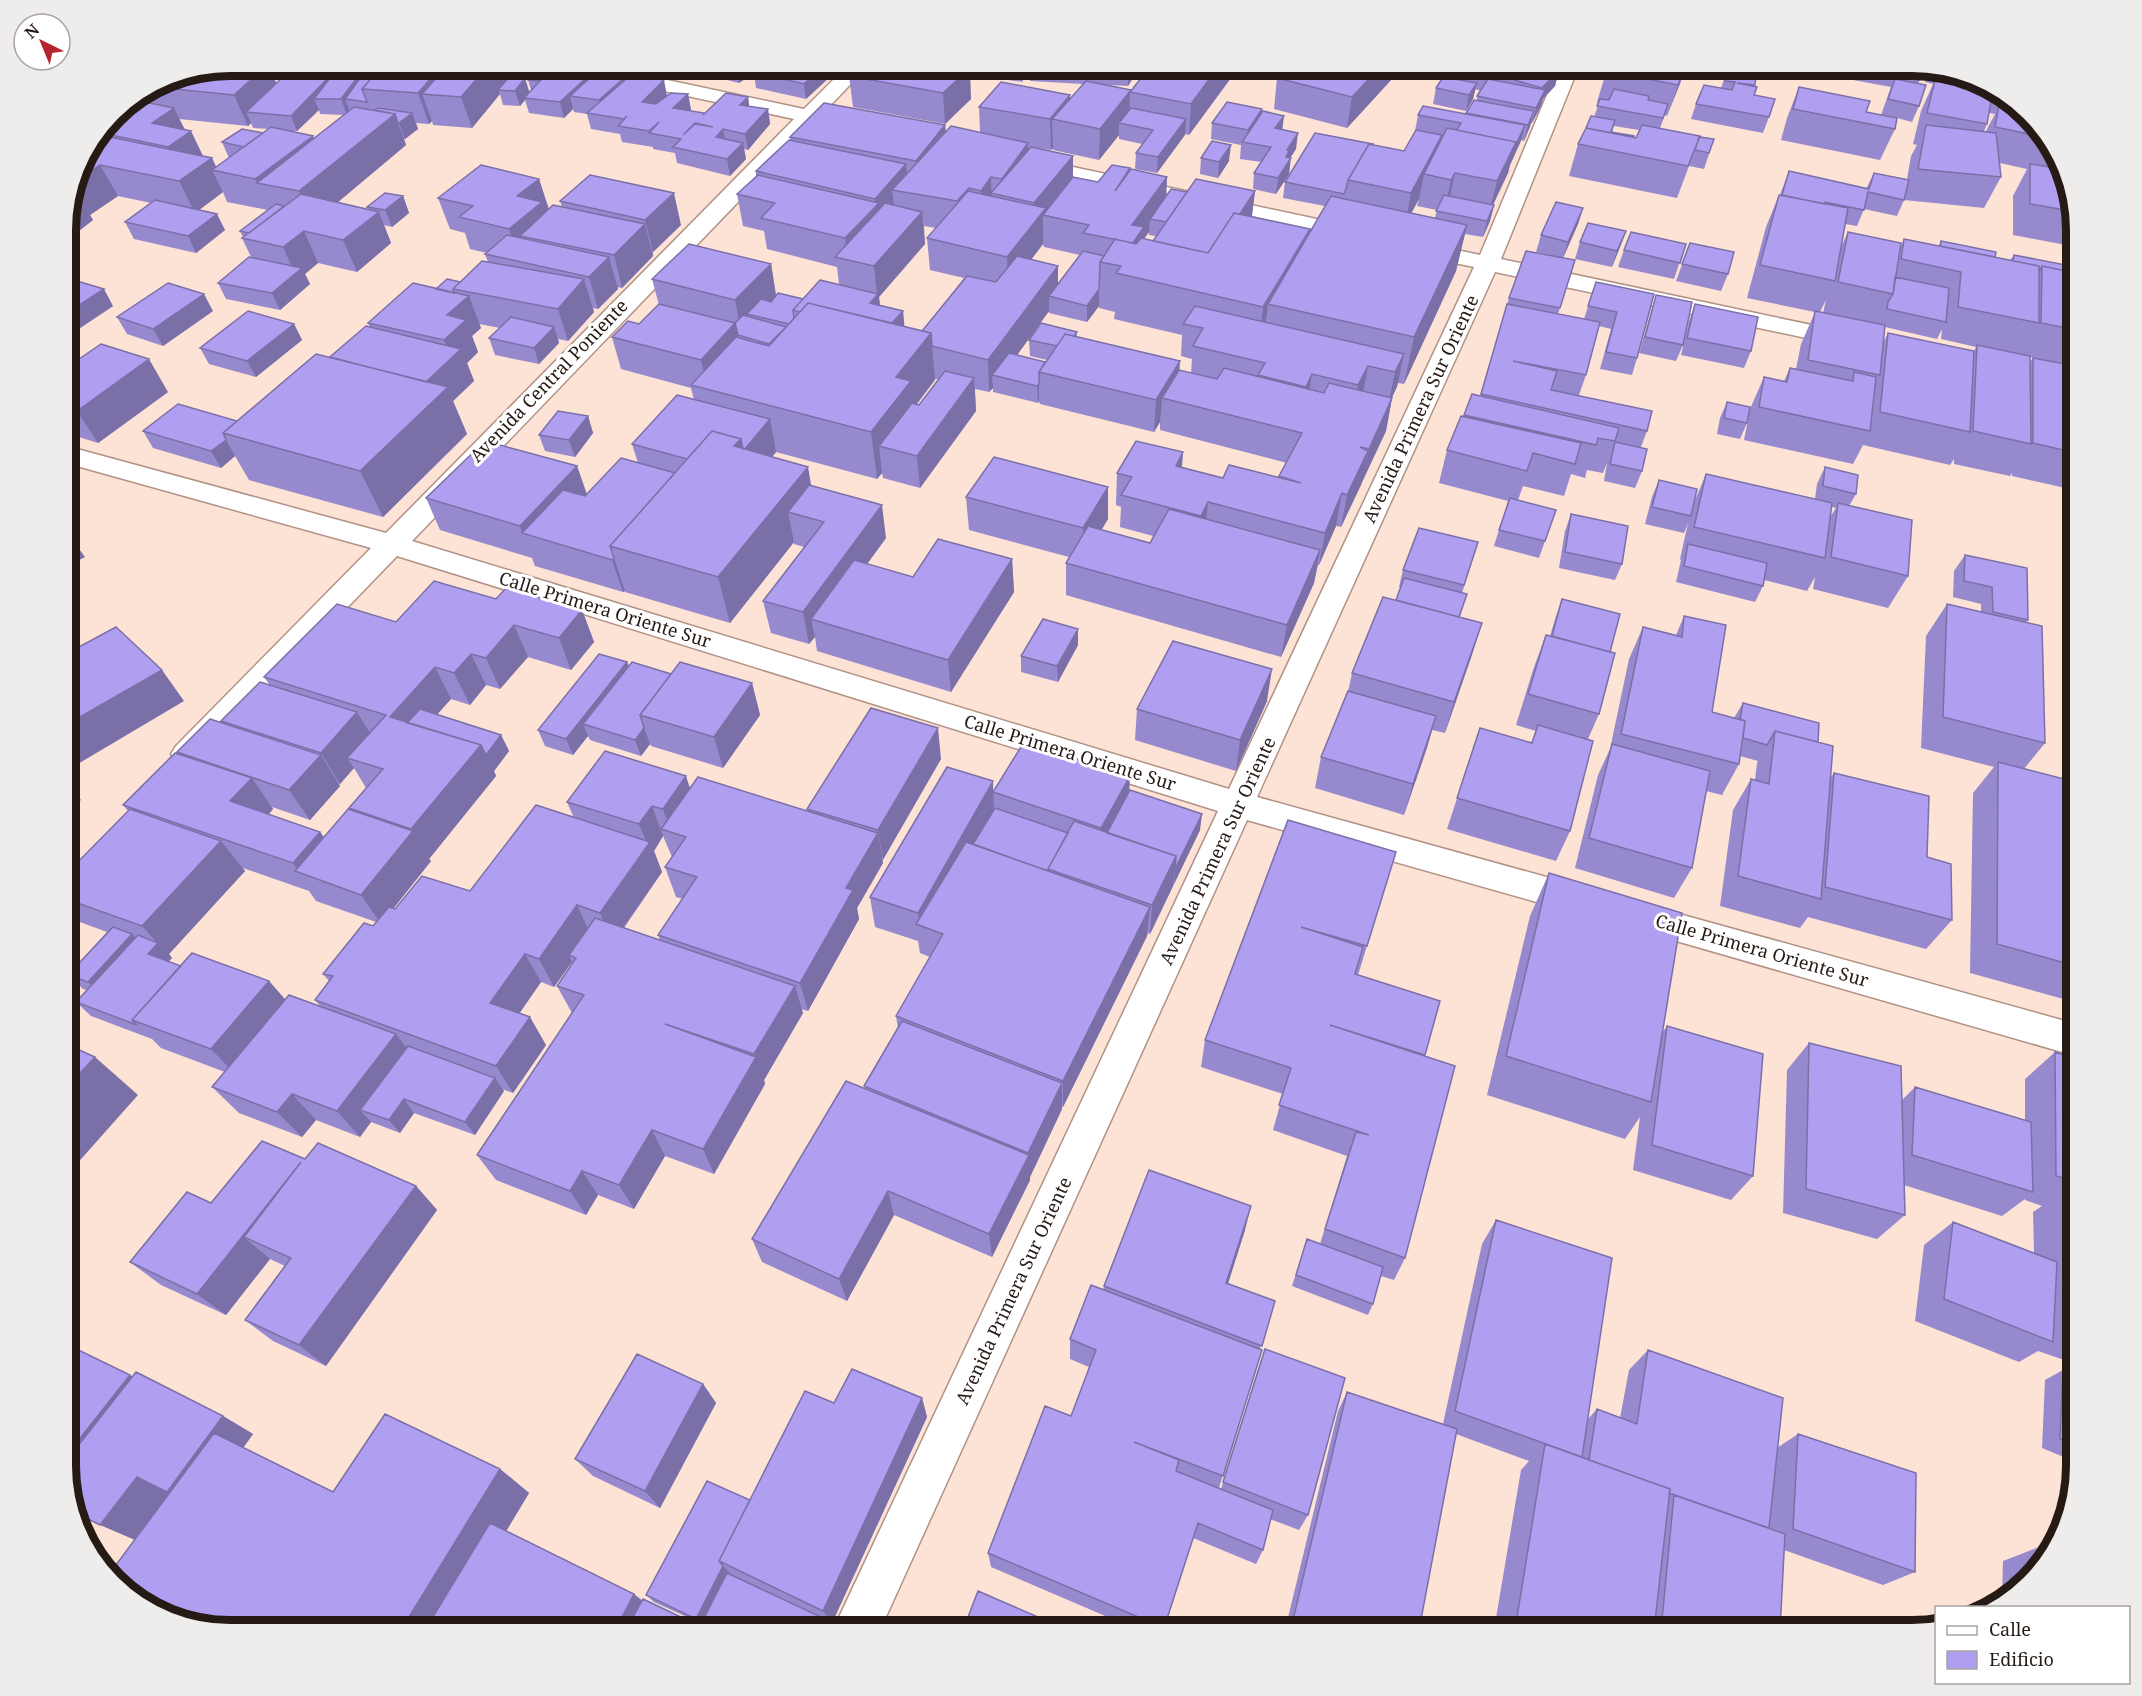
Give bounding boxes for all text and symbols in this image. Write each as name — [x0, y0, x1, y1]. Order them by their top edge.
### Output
north arrow — [12, 12, 72, 72]
text: N — [20, 18, 44, 43]
street label: Avenida Primera Sur Oriente — [1357, 291, 1484, 526]
street label: Avenida Central Poniente — [464, 294, 633, 467]
street label: Calle Primera Oriente Sur — [496, 565, 715, 653]
street label: Calle Primera Oriente Sur — [961, 708, 1180, 796]
street label: Avenida Primera Sur Oriente — [1154, 733, 1281, 968]
street label: Calle Primera Oriente Sur — [1653, 908, 1872, 992]
street label: Avenida Primera Sur Oriente — [950, 1173, 1077, 1408]
legend — [1935, 1606, 2130, 1684]
text: Calle — [1989, 1617, 2031, 1641]
text: Edificio — [1989, 1647, 2054, 1671]

